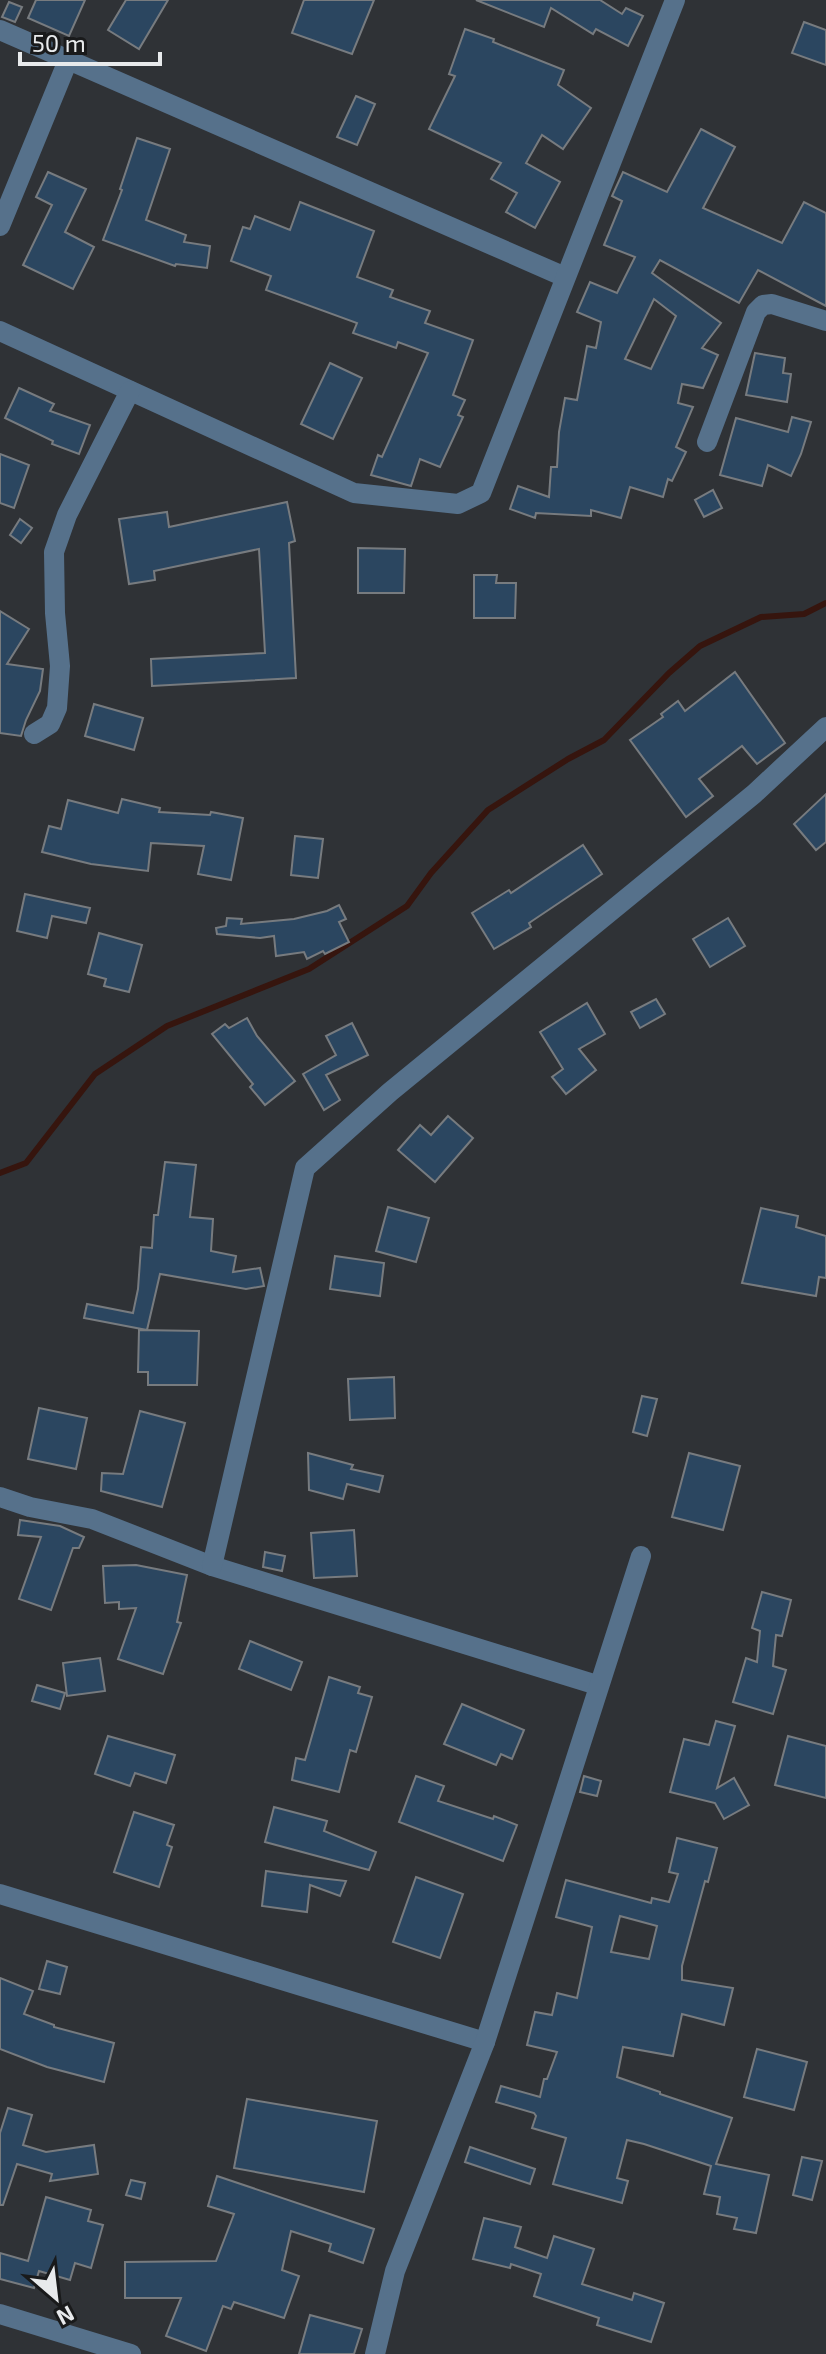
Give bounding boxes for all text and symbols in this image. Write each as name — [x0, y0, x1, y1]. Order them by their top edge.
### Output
scale bar — [20, 16, 160, 66]
text: 50 m — [32, 28, 86, 57]
north arrow — [16, 2258, 96, 2338]
text: N — [53, 2301, 79, 2332]

